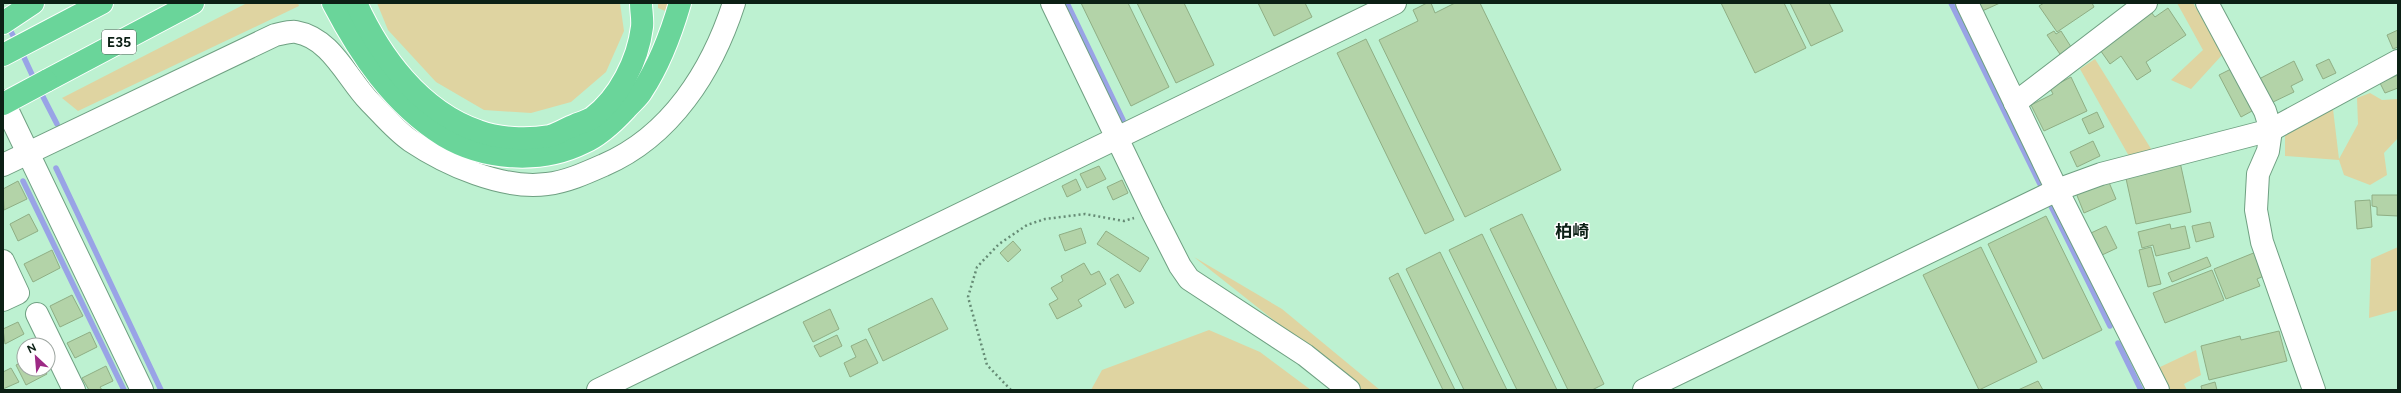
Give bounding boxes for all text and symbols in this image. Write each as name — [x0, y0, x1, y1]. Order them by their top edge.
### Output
road number: E35 — [102, 30, 136, 54]
district label: 柏崎 — [1555, 221, 1589, 241]
north arrow — [16, 337, 56, 377]
text: N — [25, 341, 39, 356]

